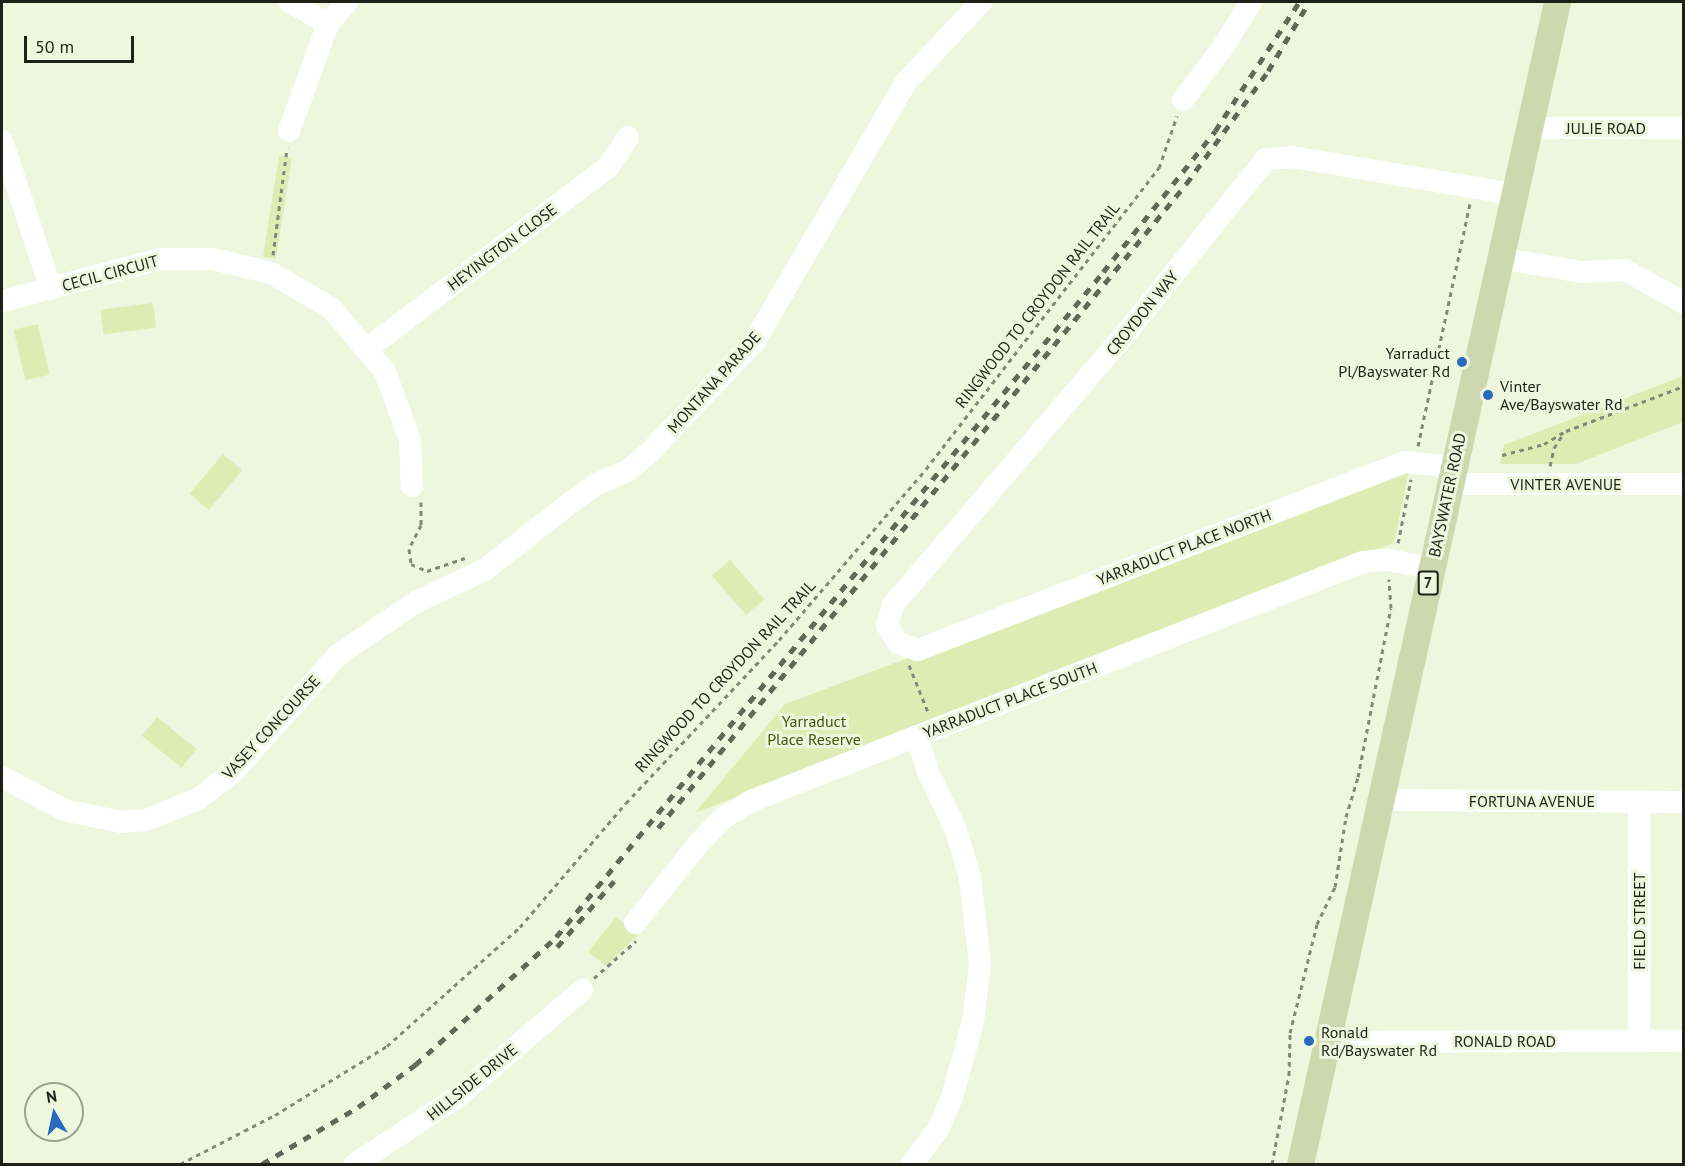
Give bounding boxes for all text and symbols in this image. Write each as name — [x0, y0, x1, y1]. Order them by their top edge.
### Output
scale bar — [27, 24, 136, 62]
text: 50 m — [35, 35, 74, 58]
street label: JULIE ROAD — [1566, 118, 1646, 138]
street label: RINGWOOD TO CROYDON RAIL TRAIL — [950, 198, 1124, 412]
street label: HEYINGTON CLOSE — [444, 200, 560, 294]
street label: CECIL CIRCUIT — [59, 251, 161, 295]
street label: CROYDON WAY — [1102, 267, 1182, 359]
street label: MONTANA PARADE — [663, 327, 765, 437]
place label: Yarraduct Pl/Bayswater Rd — [1338, 343, 1450, 381]
marker: Yarraduct Pl/Bayswater Rd — [1455, 355, 1469, 369]
place label: Vinter Ave/Bayswater Rd — [1500, 376, 1623, 414]
marker: Vinter Ave/Bayswater Rd — [1481, 388, 1495, 402]
street label: BAYSWATER ROAD — [1424, 431, 1470, 559]
street label: VINTER AVENUE — [1510, 474, 1622, 494]
street label: YARRADUCT PLACE NORTH — [1094, 505, 1274, 589]
road number: 7 — [1418, 571, 1438, 595]
street label: RINGWOOD TO CROYDON RAIL TRAIL — [630, 575, 820, 777]
street label: YARRADUCT PLACE SOUTH — [920, 658, 1100, 742]
street label: VASEY CONCOURSE — [218, 671, 324, 783]
park label: Yarraduct Place Reserve — [767, 711, 861, 749]
street label: FORTUNA AVENUE — [1468, 791, 1596, 811]
street label: FIELD STREET — [1629, 872, 1649, 970]
place label: Ronald Rd/Bayswater Rd — [1321, 1022, 1437, 1060]
street label: RONALD ROAD — [1454, 1031, 1556, 1051]
marker: Ronald Rd/Bayswater Rd — [1302, 1034, 1316, 1048]
street label: HILLSIDE DRIVE — [423, 1040, 521, 1124]
north arrow — [24, 1082, 84, 1142]
text: N — [45, 1085, 58, 1107]

